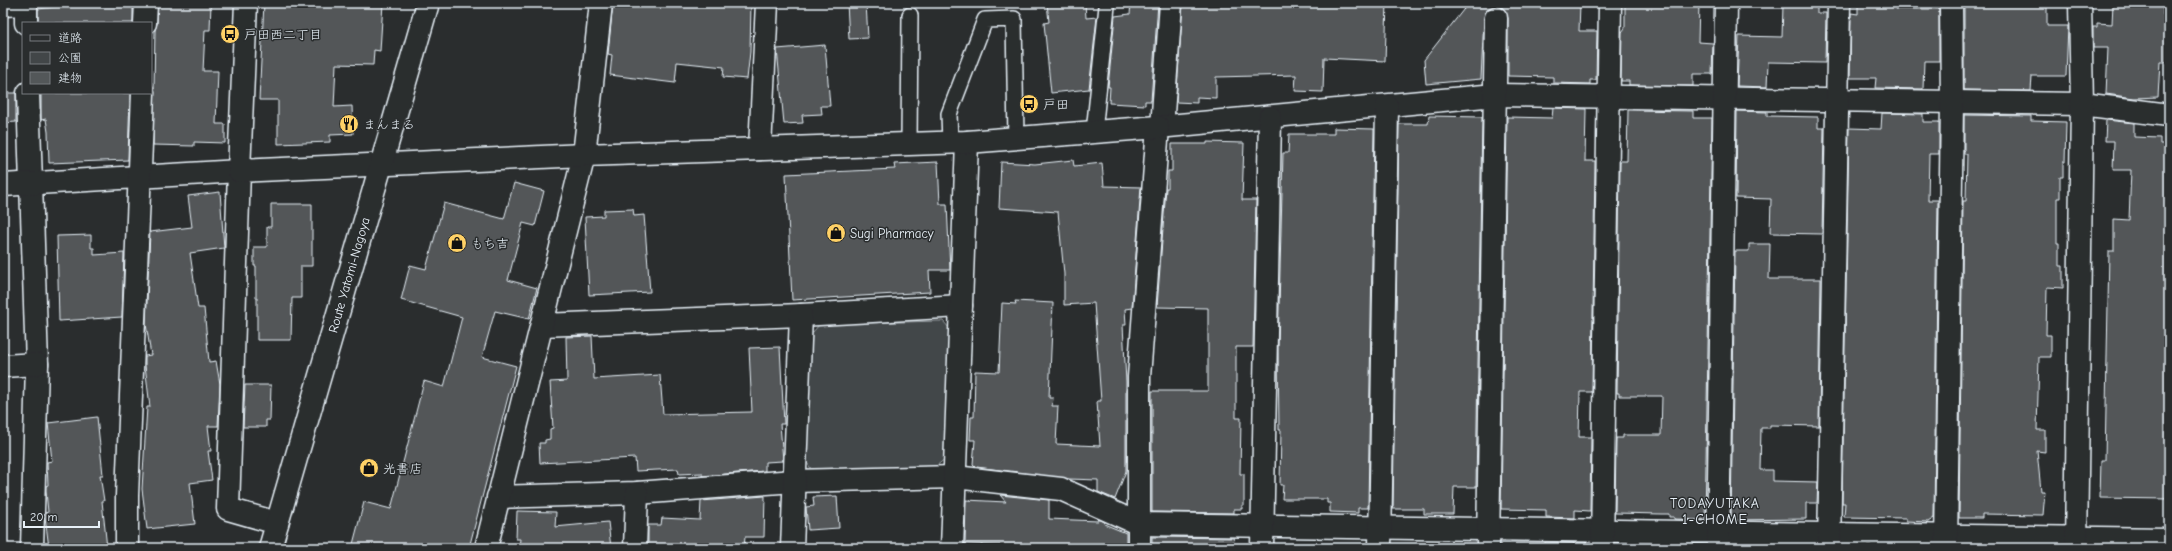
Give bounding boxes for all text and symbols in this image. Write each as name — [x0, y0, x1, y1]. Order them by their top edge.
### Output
legend — [22, 22, 152, 94]
bus stop icon: 戸田西二丁目 — [219, 23, 241, 45]
place label: 戸田西二丁目 — [244, 27, 322, 42]
text: 道路 — [58, 31, 82, 45]
text: 公園 — [58, 51, 82, 65]
text: 建物 — [58, 71, 82, 85]
bus stop icon: 戸田 — [1018, 93, 1040, 115]
place label: 戸田 — [1043, 97, 1069, 112]
restaurant icon: まんまる — [338, 113, 360, 135]
place label: まんまる — [363, 117, 415, 132]
street label: Route Yatomi-Nagoya — [325, 216, 373, 334]
shop icon: Sugi Pharmacy — [825, 222, 847, 244]
place label: Sugi Pharmacy — [850, 226, 934, 241]
shop icon: もち吉 — [446, 232, 468, 254]
place label: もち吉 — [471, 236, 509, 251]
shop icon: 光書店 — [358, 457, 380, 479]
place label: 光書店 — [383, 461, 422, 476]
district label: TODAYUTAKA 1-CHOME — [1670, 495, 1760, 528]
scale bar — [24, 503, 99, 529]
text: 20 m — [30, 510, 58, 524]

